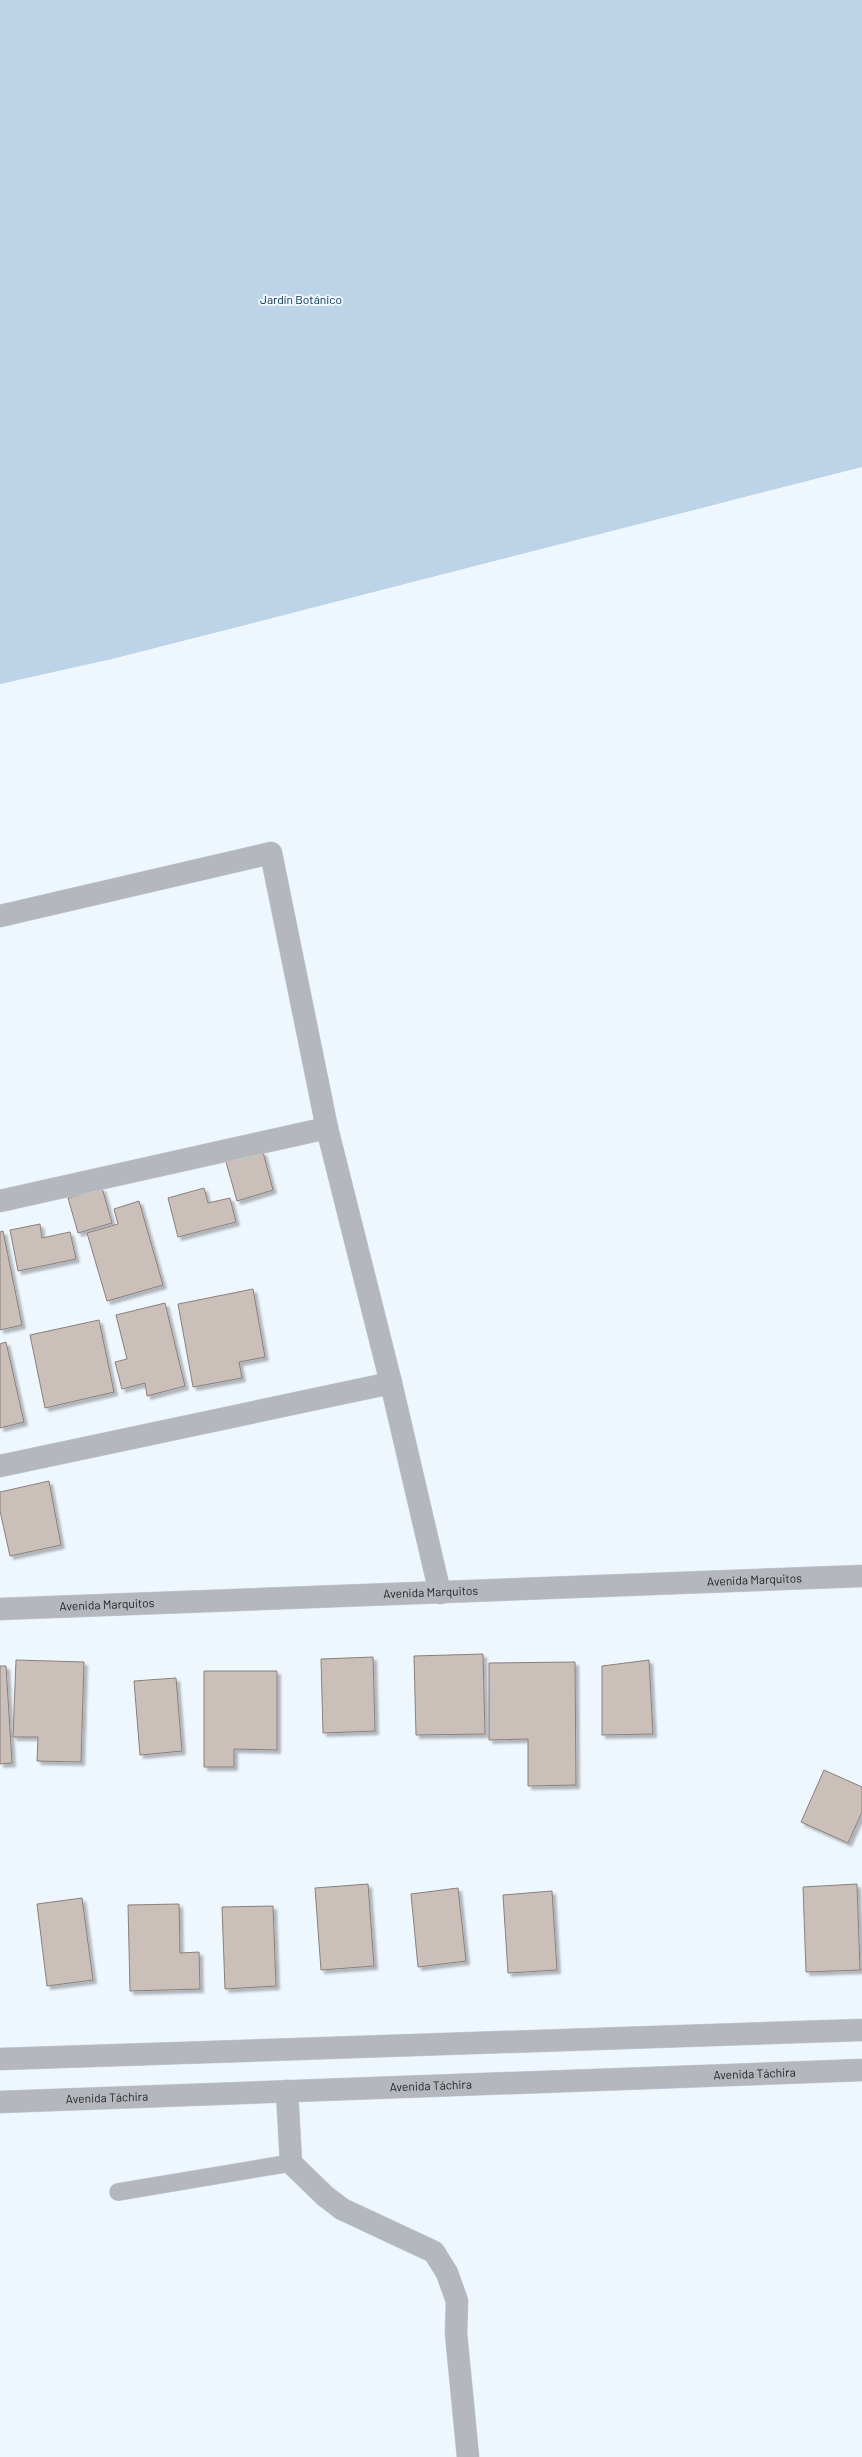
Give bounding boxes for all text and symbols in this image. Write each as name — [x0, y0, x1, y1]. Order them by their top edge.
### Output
park label: Jardín Botánico — [260, 292, 342, 306]
street label: Avenida Marquitos — [707, 1570, 802, 1588]
street label: Avenida Marquitos — [383, 1583, 479, 1600]
street label: Avenida Marquitos — [59, 1595, 155, 1613]
street label: Avenida Táchira — [713, 2064, 796, 2082]
street label: Avenida Táchira — [389, 2076, 472, 2094]
street label: Avenida Táchira — [65, 2089, 148, 2106]

